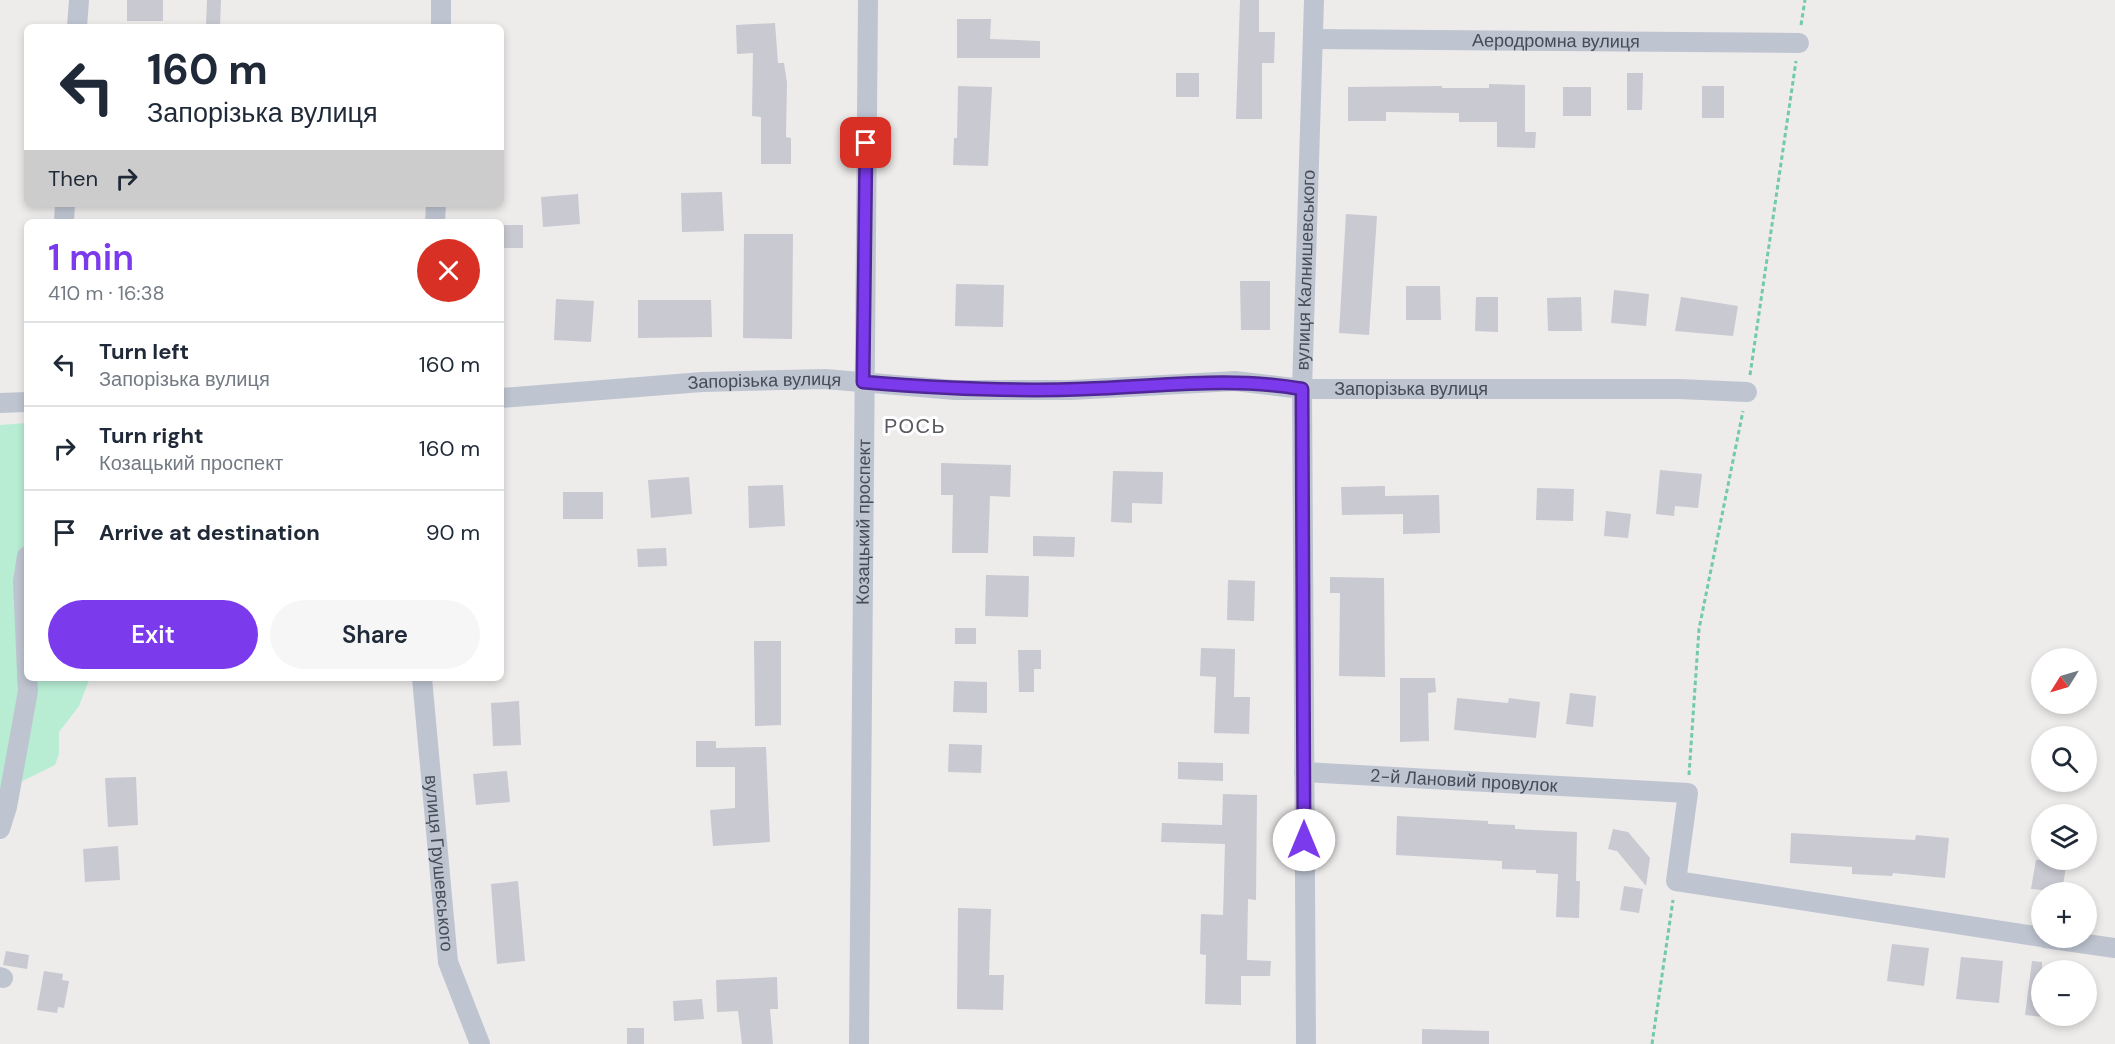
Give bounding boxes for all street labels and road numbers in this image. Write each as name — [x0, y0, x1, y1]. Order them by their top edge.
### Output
street label: Аеродромна вулиця — [1472, 28, 1640, 54]
street label: вулиця Калнишевського — [1291, 169, 1321, 371]
street label: Запорізька вулиця — [687, 367, 842, 395]
street label: Запорізька вулиця — [1334, 377, 1488, 401]
street label: Козацький проспект — [851, 439, 876, 605]
street label: 2-й Лановий провулок — [1370, 764, 1558, 798]
street label: вулиця Грушевського — [419, 774, 459, 953]

